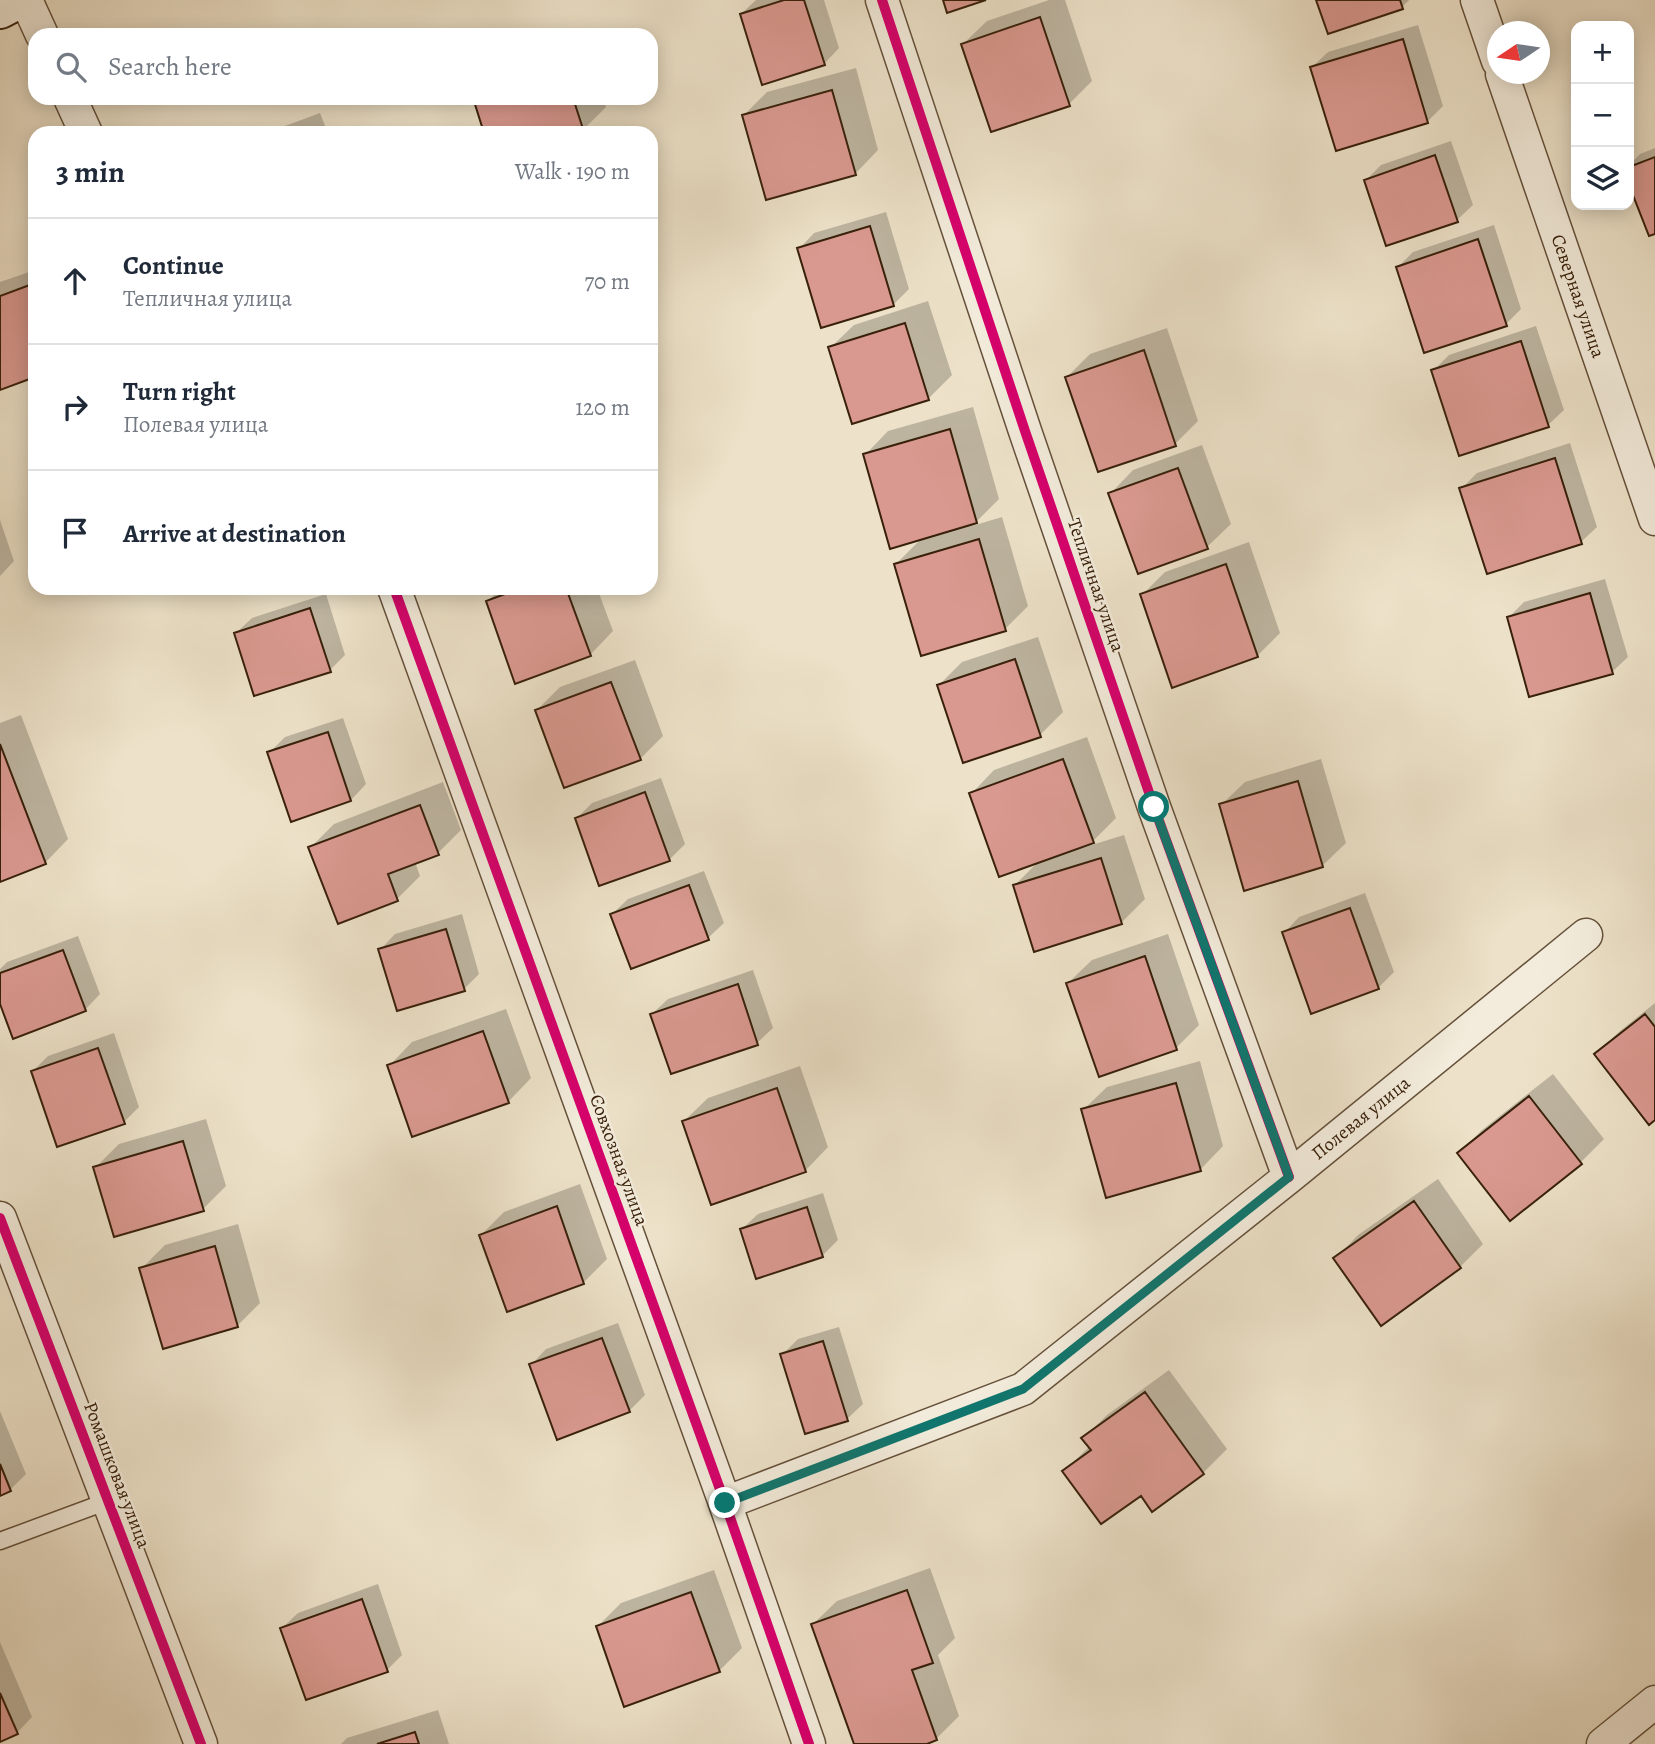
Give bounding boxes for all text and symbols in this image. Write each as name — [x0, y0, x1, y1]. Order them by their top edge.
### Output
north arrow — [1487, 21, 1550, 84]
map controls — [1571, 21, 1634, 210]
button: + — [1571, 21, 1634, 84]
search box — [28, 28, 658, 105]
icon: search — [52, 48, 90, 86]
text: Search here — [108, 49, 232, 84]
button: − — [1571, 84, 1634, 147]
button: layers — [1571, 147, 1634, 210]
text: 3 min — [56, 152, 125, 192]
text: Walk · 190 m — [515, 156, 630, 187]
street label: Северная улица — [1545, 231, 1611, 362]
text: Continue — [123, 248, 224, 283]
icon: ahead — [56, 262, 94, 300]
text: 70 m — [584, 266, 630, 297]
text: Тепличная улица — [123, 283, 292, 314]
text: Turn right — [123, 374, 236, 409]
icon: right — [56, 388, 94, 426]
text: 120 m — [575, 392, 630, 423]
text: Полевая улица — [123, 409, 268, 440]
icon: arrive — [56, 514, 94, 552]
street label: Тепличная улица — [1061, 515, 1131, 655]
text: Arrive at destination — [123, 516, 346, 551]
route start — [1138, 791, 1169, 822]
street label: Полевая улица — [1306, 1070, 1416, 1166]
street label: Совхозная улица — [583, 1091, 655, 1230]
street label: Ромашковая улица — [77, 1398, 157, 1552]
route end — [709, 1487, 740, 1518]

